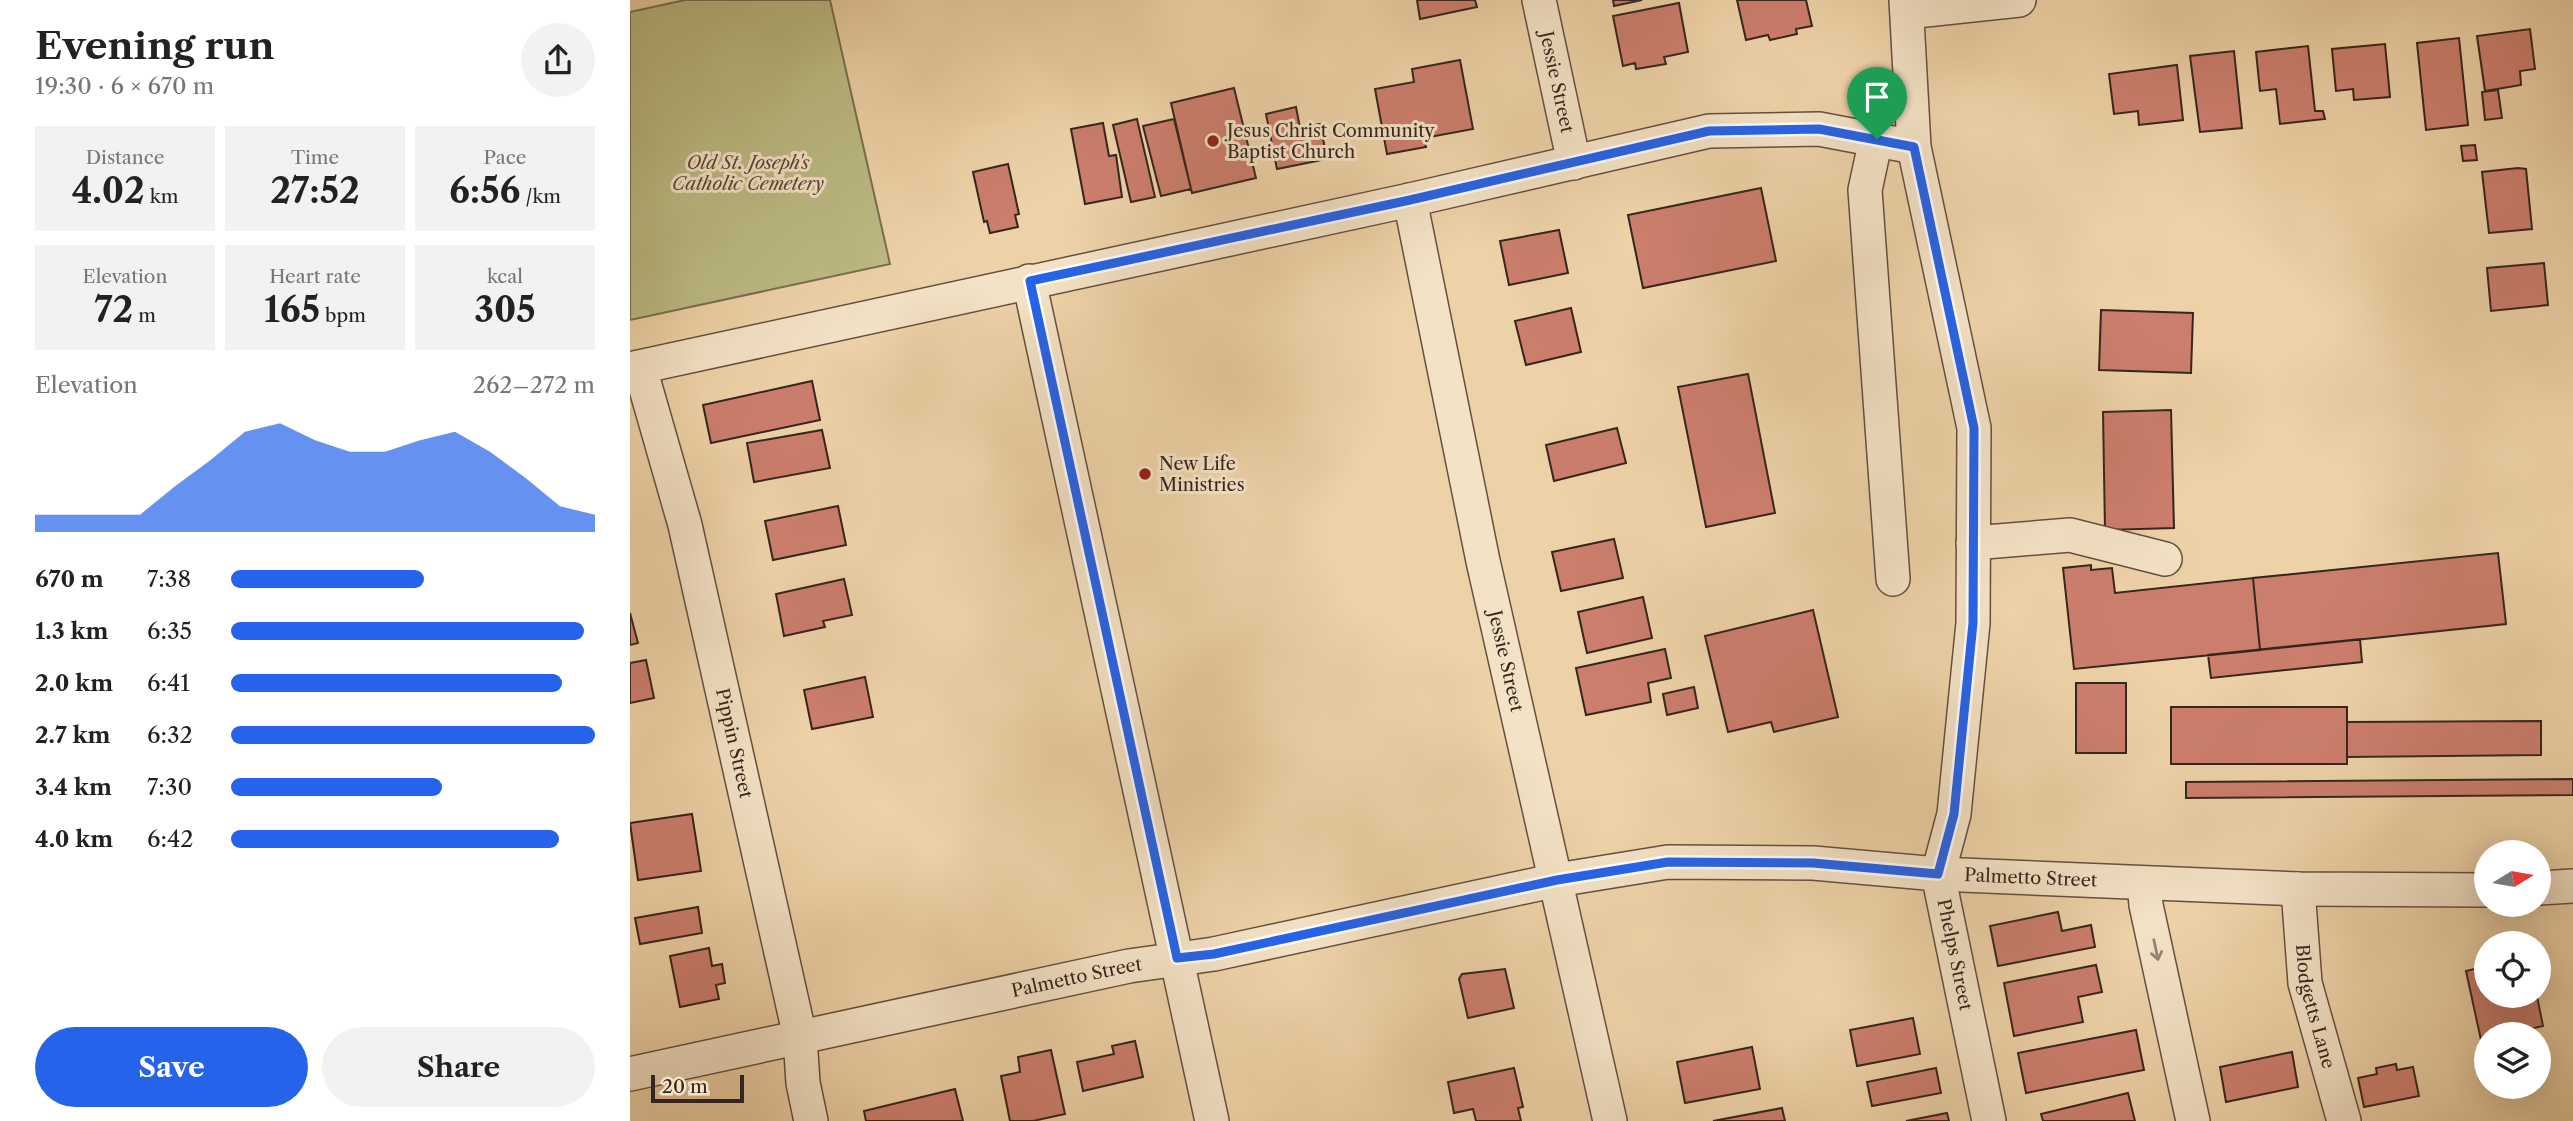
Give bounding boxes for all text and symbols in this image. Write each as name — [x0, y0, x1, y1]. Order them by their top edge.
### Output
text: Evening run — [35, 22, 275, 69]
button: share — [521, 23, 595, 97]
street label: Jessie Street — [1534, 26, 1578, 136]
pin — [1847, 67, 1907, 139]
text: 19:30 · 6 × 670 m — [35, 72, 214, 100]
icon: arrive — [1858, 78, 1896, 116]
place label: Jesus Christ Community Baptist Church — [1224, 120, 1436, 163]
marker: Jesus Christ Community Baptist Church — [1205, 133, 1221, 149]
text: Distance — [86, 146, 164, 169]
text: Time — [291, 146, 339, 169]
text: Pace — [484, 146, 526, 169]
park label: Old St. Joseph's Catholic Cemetery — [672, 152, 824, 195]
text: 4.02 — [72, 169, 145, 212]
text: 27:52 — [270, 169, 360, 212]
text: 6:56 — [449, 169, 520, 212]
text: km — [145, 185, 178, 208]
text: /km — [520, 185, 561, 208]
text: Elevation — [83, 265, 167, 288]
text: Heart rate — [269, 265, 361, 288]
text: kcal — [487, 265, 523, 288]
text: 72 — [94, 288, 133, 331]
text: 165 — [264, 288, 320, 331]
text: 305 — [474, 288, 536, 331]
text: m — [133, 304, 156, 327]
text: bpm — [320, 304, 366, 327]
text: Elevation — [35, 371, 138, 399]
text: 262–272 m — [473, 371, 595, 399]
place label: New Life Ministries — [1159, 453, 1244, 496]
marker: New Life Ministries — [1137, 466, 1153, 482]
text: 670 m — [35, 565, 104, 593]
text: 7:38 — [147, 565, 191, 593]
street label: Jessie Street — [1483, 605, 1528, 715]
text: 1.3 km — [35, 617, 109, 645]
text: 6:35 — [147, 617, 192, 645]
text: 2.0 km — [35, 669, 113, 697]
text: 6:41 — [147, 669, 190, 697]
street label: Pippin Street — [711, 686, 757, 801]
text: 2.7 km — [35, 721, 111, 749]
text: 6:32 — [147, 721, 193, 749]
text: 3.4 km — [35, 773, 112, 801]
text: 7:30 — [147, 773, 192, 801]
text: 4.0 km — [35, 825, 113, 853]
text: 6:42 — [147, 825, 193, 853]
north arrow — [2474, 840, 2552, 917]
map controls — [2474, 840, 2551, 1099]
street label: Palmetto Street — [1964, 864, 2098, 892]
street label: Phelps Street — [1932, 897, 1977, 1013]
button: locate — [2474, 931, 2551, 1008]
one-way arrow — [2149, 938, 2163, 961]
street label: Blodgetts Lane — [2291, 943, 2340, 1071]
street label: Palmetto Street — [1009, 953, 1144, 1002]
button: layers — [2474, 1022, 2551, 1099]
button: Save — [35, 1027, 308, 1107]
button: Share — [322, 1027, 595, 1107]
scale bar — [651, 1072, 744, 1104]
text: 20 m — [662, 1075, 708, 1098]

